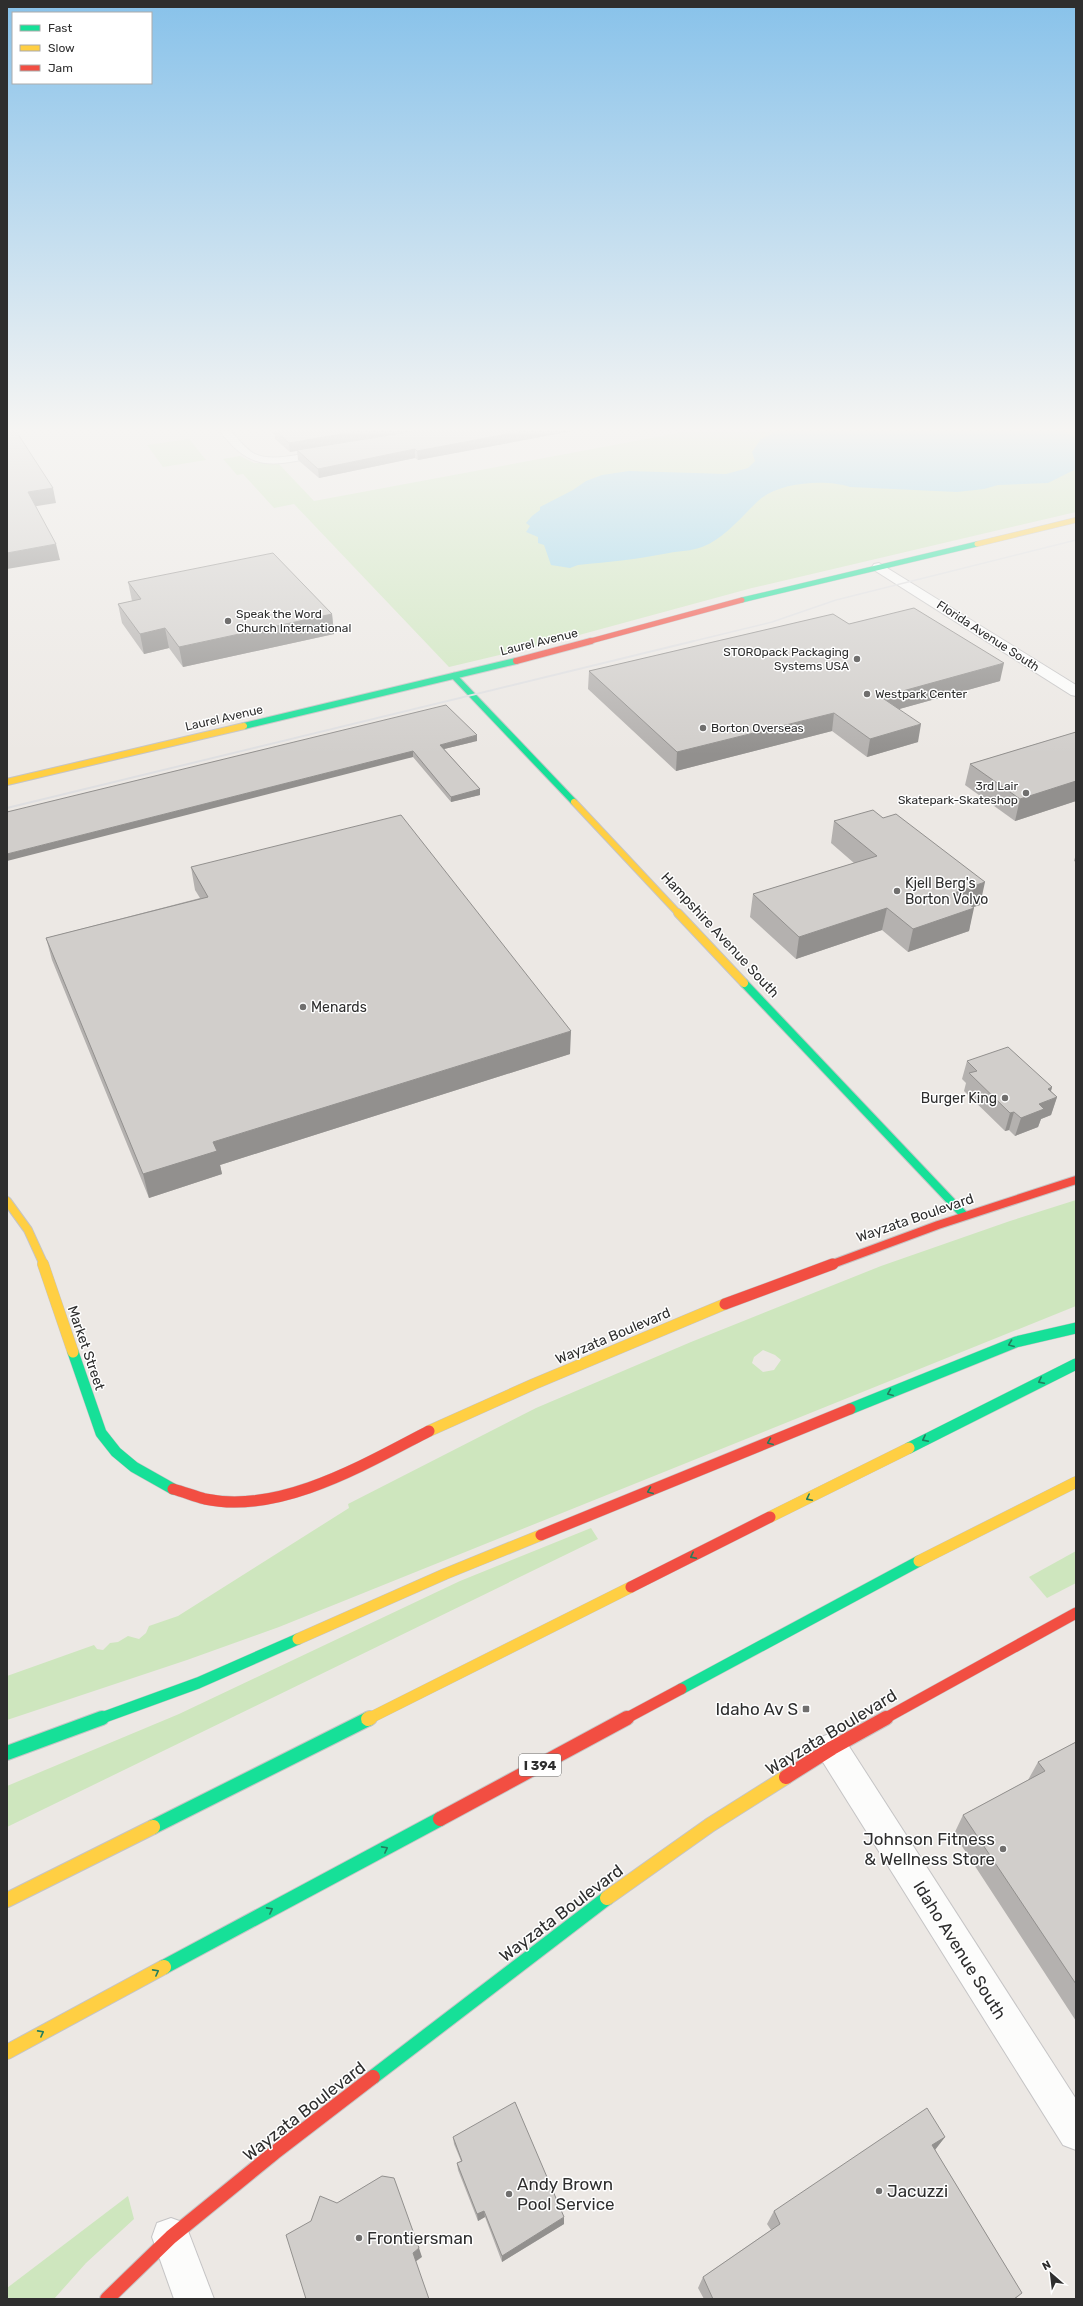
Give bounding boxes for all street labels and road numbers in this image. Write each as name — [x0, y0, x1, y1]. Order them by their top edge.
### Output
street label: Florida Avenue South — [934, 598, 1042, 674]
street label: Laurel Avenue — [499, 626, 579, 658]
street label: Laurel Avenue — [184, 702, 264, 734]
street label: Hampshire Avenue South — [657, 869, 783, 1001]
street label: Wayzata Boulevard — [854, 1190, 976, 1246]
street label: Market Street — [64, 1304, 109, 1393]
street label: Wayzata Boulevard — [553, 1304, 673, 1368]
street label: Wayzata Boulevard — [762, 1685, 900, 1779]
road number: I 394 — [519, 1754, 561, 1776]
street label: Wayzata Boulevard — [495, 1860, 627, 1966]
street label: Idaho Avenue South — [909, 1877, 1011, 2023]
street label: Wayzata Boulevard — [239, 2057, 369, 2165]

